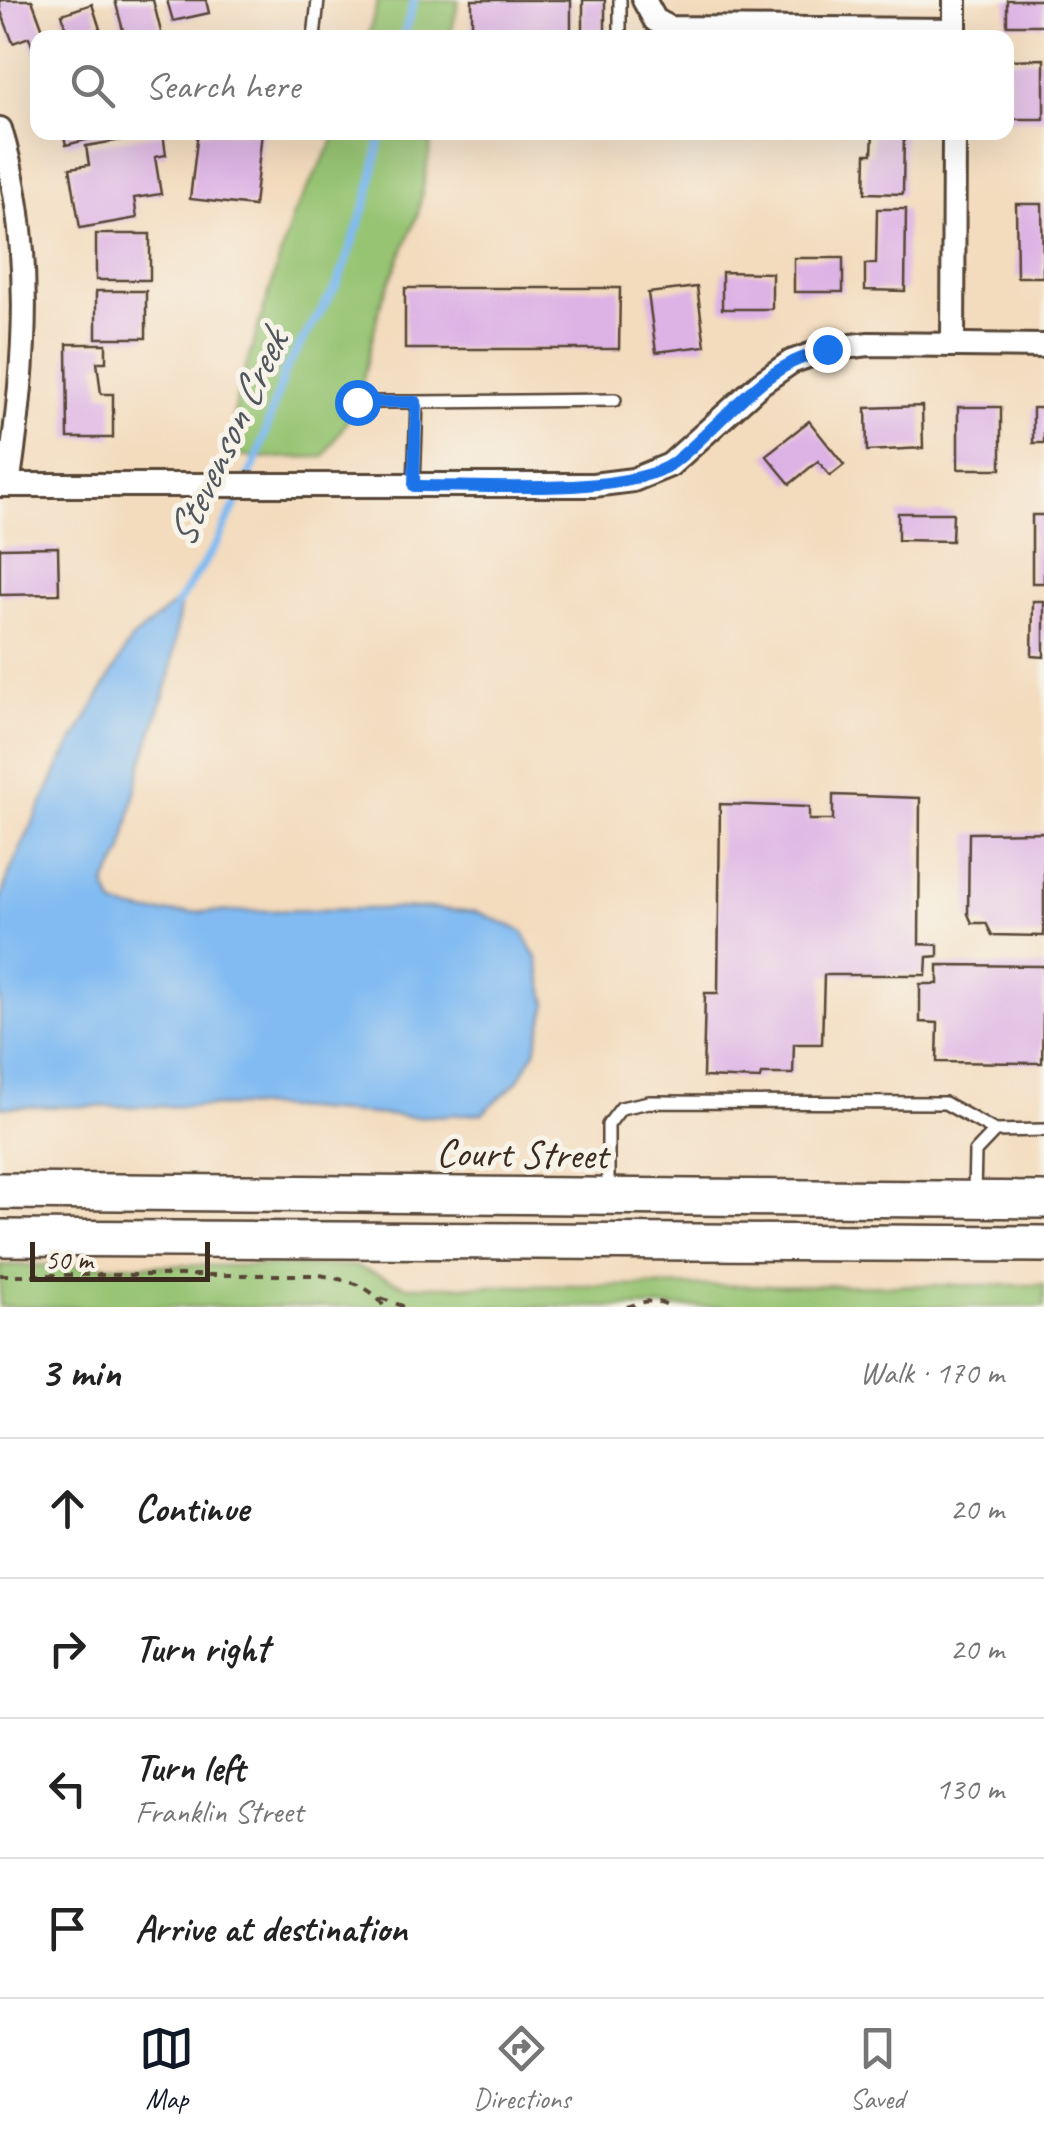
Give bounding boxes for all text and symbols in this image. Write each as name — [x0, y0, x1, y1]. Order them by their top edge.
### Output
search box — [30, 30, 1014, 140]
icon: search — [65, 58, 120, 113]
text: Search here — [145, 62, 300, 109]
water label: Stevenson Creek — [154, 317, 303, 555]
route end — [805, 327, 851, 373]
route start — [335, 380, 381, 426]
street label: Court Street — [436, 1128, 612, 1181]
scale bar — [30, 1237, 210, 1282]
text: 50 m — [45, 1242, 93, 1277]
text: 3 min — [40, 1346, 120, 1399]
text: Walk · 170 m — [860, 1352, 1004, 1393]
icon: ahead — [40, 1481, 95, 1536]
text: Continue — [135, 1485, 249, 1532]
text: 20 m — [950, 1488, 1004, 1529]
icon: right — [40, 1621, 95, 1676]
text: Turn right — [135, 1625, 269, 1672]
text: 20 m — [950, 1628, 1004, 1669]
text: Turn left — [135, 1744, 245, 1791]
icon: left — [40, 1761, 95, 1816]
text: 130 m — [935, 1768, 1004, 1809]
text: Franklin Street — [135, 1791, 303, 1832]
icon: arrive — [40, 1901, 95, 1956]
text: Arrive at destination — [135, 1905, 407, 1952]
tab: Map — [139, 2021, 194, 2116]
tab: Directions — [473, 2021, 571, 2116]
tab: Saved — [850, 2021, 905, 2116]

